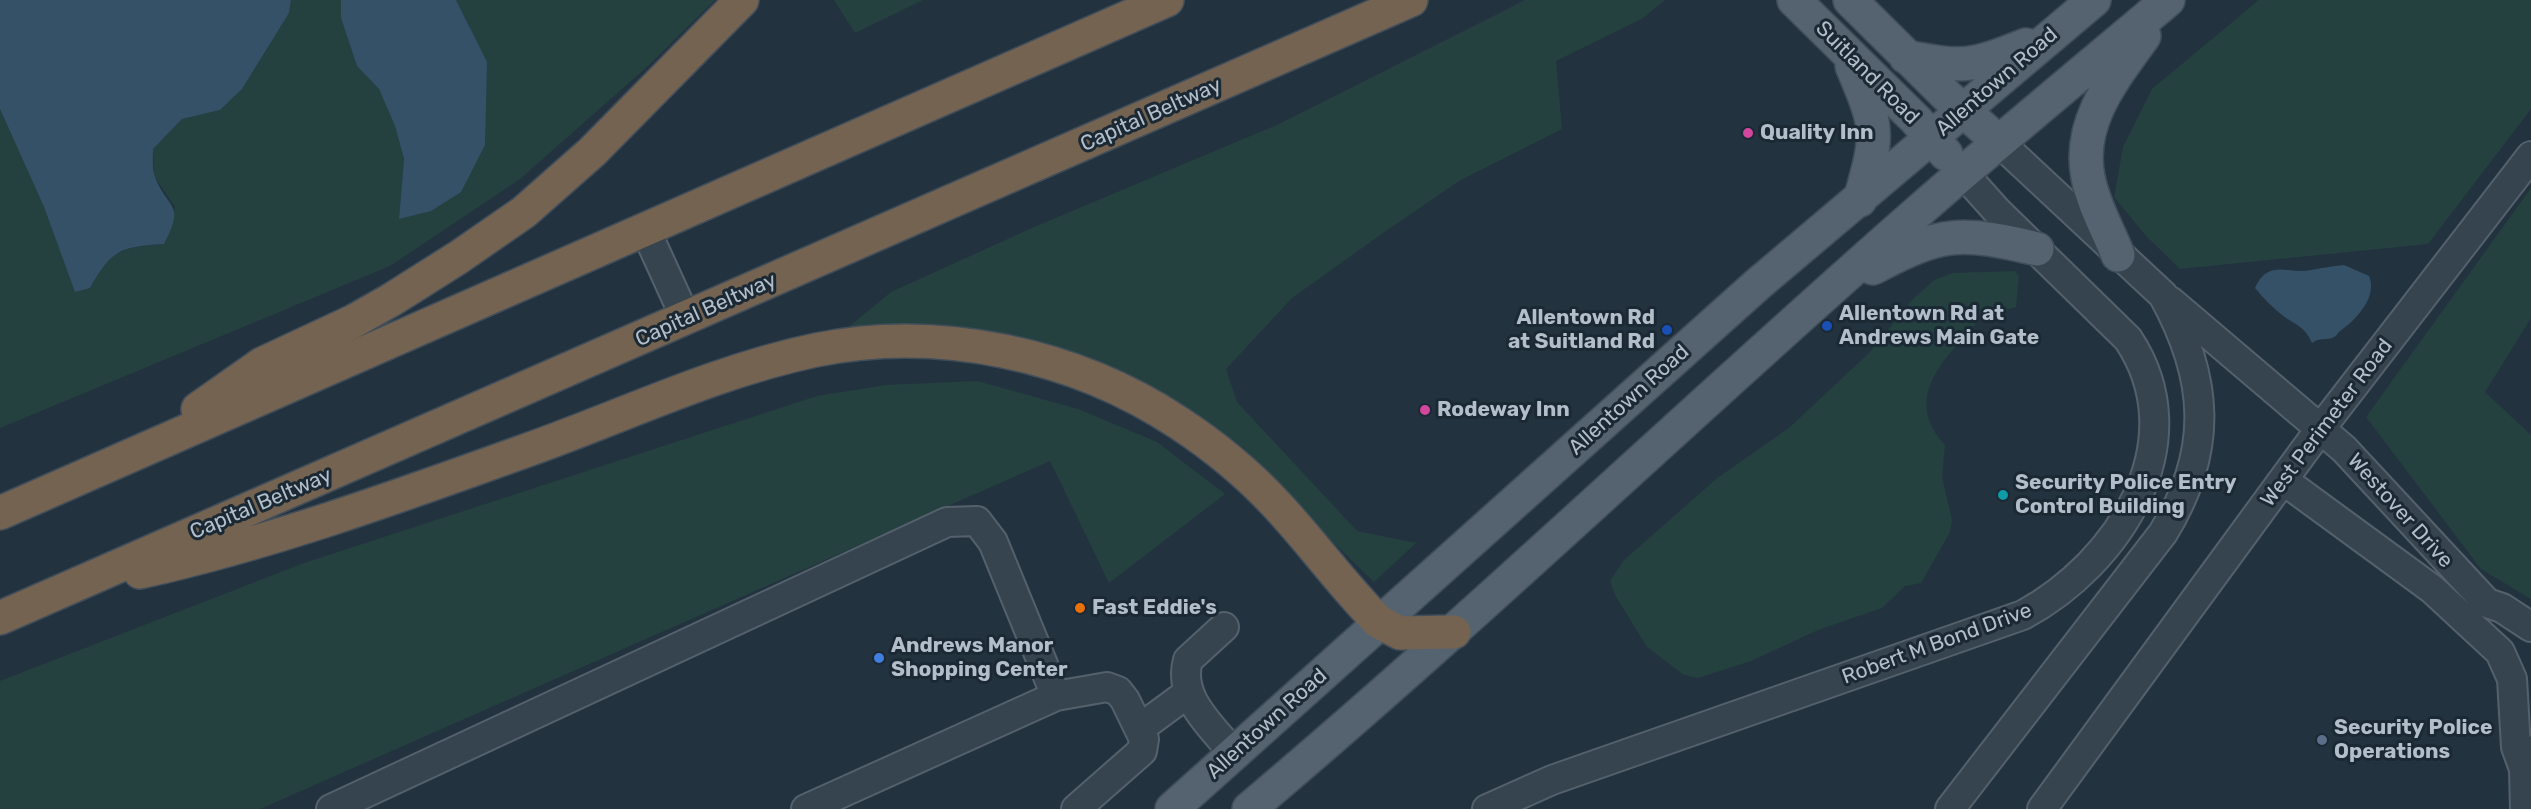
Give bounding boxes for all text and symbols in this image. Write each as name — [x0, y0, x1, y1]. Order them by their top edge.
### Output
street label: Suitland Road — [1810, 16, 1924, 130]
street label: Allentown Road — [1931, 22, 2063, 142]
street label: Capital Beltway — [1077, 73, 1225, 157]
place label: Quality Inn — [1760, 120, 1873, 146]
marker: Quality Inn — [1741, 126, 1755, 140]
street label: Capital Beltway — [632, 268, 780, 352]
place label: Allentown Rd at Andrews Main Gate — [1839, 301, 2039, 351]
place label: Allentown Rd at Suitland Rd — [1508, 305, 1655, 355]
marker: Allentown Rd at Andrews Main Gate — [1820, 319, 1834, 333]
marker: Allentown Rd at Suitland Rd — [1660, 323, 1674, 337]
street label: West Perimeter Road — [2256, 334, 2398, 512]
street label: Allentown Road — [1564, 339, 1694, 461]
place label: Rodeway Inn — [1437, 397, 1570, 423]
marker: Rodeway Inn — [1418, 403, 1432, 417]
street label: Westover Drive — [2342, 449, 2458, 573]
street label: Capital Beltway — [186, 463, 336, 545]
place label: Security Police Entry Control Building — [2015, 470, 2237, 520]
marker: Security Police Entry Control Building — [1996, 488, 2010, 502]
place label: Fast Eddie's — [1092, 595, 1217, 621]
street label: Robert M Bond Drive — [1839, 598, 2035, 690]
marker: Fast Eddie's — [1073, 601, 1087, 615]
place label: Andrews Manor Shopping Center — [891, 633, 1068, 683]
marker: Andrews Manor Shopping Center — [872, 651, 886, 665]
street label: Allentown Road — [1202, 663, 1332, 785]
place label: Security Police Operations — [2334, 715, 2492, 765]
marker: Security Police Operations — [2315, 733, 2329, 747]

